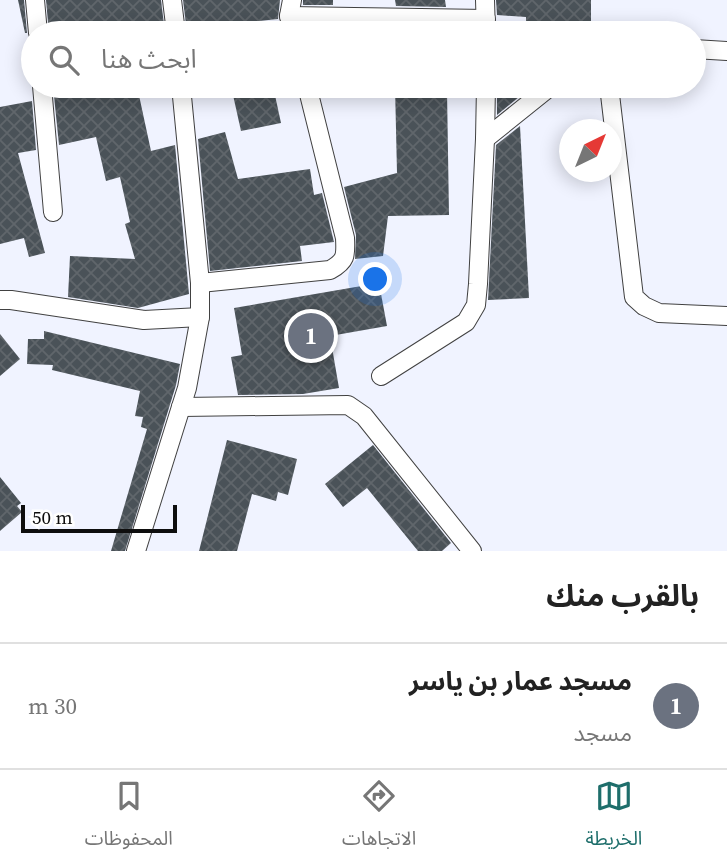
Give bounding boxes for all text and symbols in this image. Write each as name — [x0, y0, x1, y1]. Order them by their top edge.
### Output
search box — [21, 21, 706, 98]
icon: search — [45, 41, 83, 79]
text: ابحث هنا — [101, 41, 197, 77]
north arrow — [559, 119, 622, 182]
your location — [358, 262, 392, 296]
pin: 1 — [288, 310, 334, 362]
scale bar — [21, 502, 177, 534]
text: 50 m — [32, 504, 73, 530]
text: بالقرب منك — [546, 575, 699, 616]
text: مسجد عمار بن ياسر — [409, 663, 632, 699]
text: 30 m — [28, 690, 77, 722]
text: 1 — [670, 690, 682, 722]
text: مسجد — [573, 717, 632, 749]
tab: المحفوظات — [85, 777, 173, 859]
tab: الاتجاهات — [342, 777, 416, 859]
tab: الخريطة — [585, 777, 642, 859]

